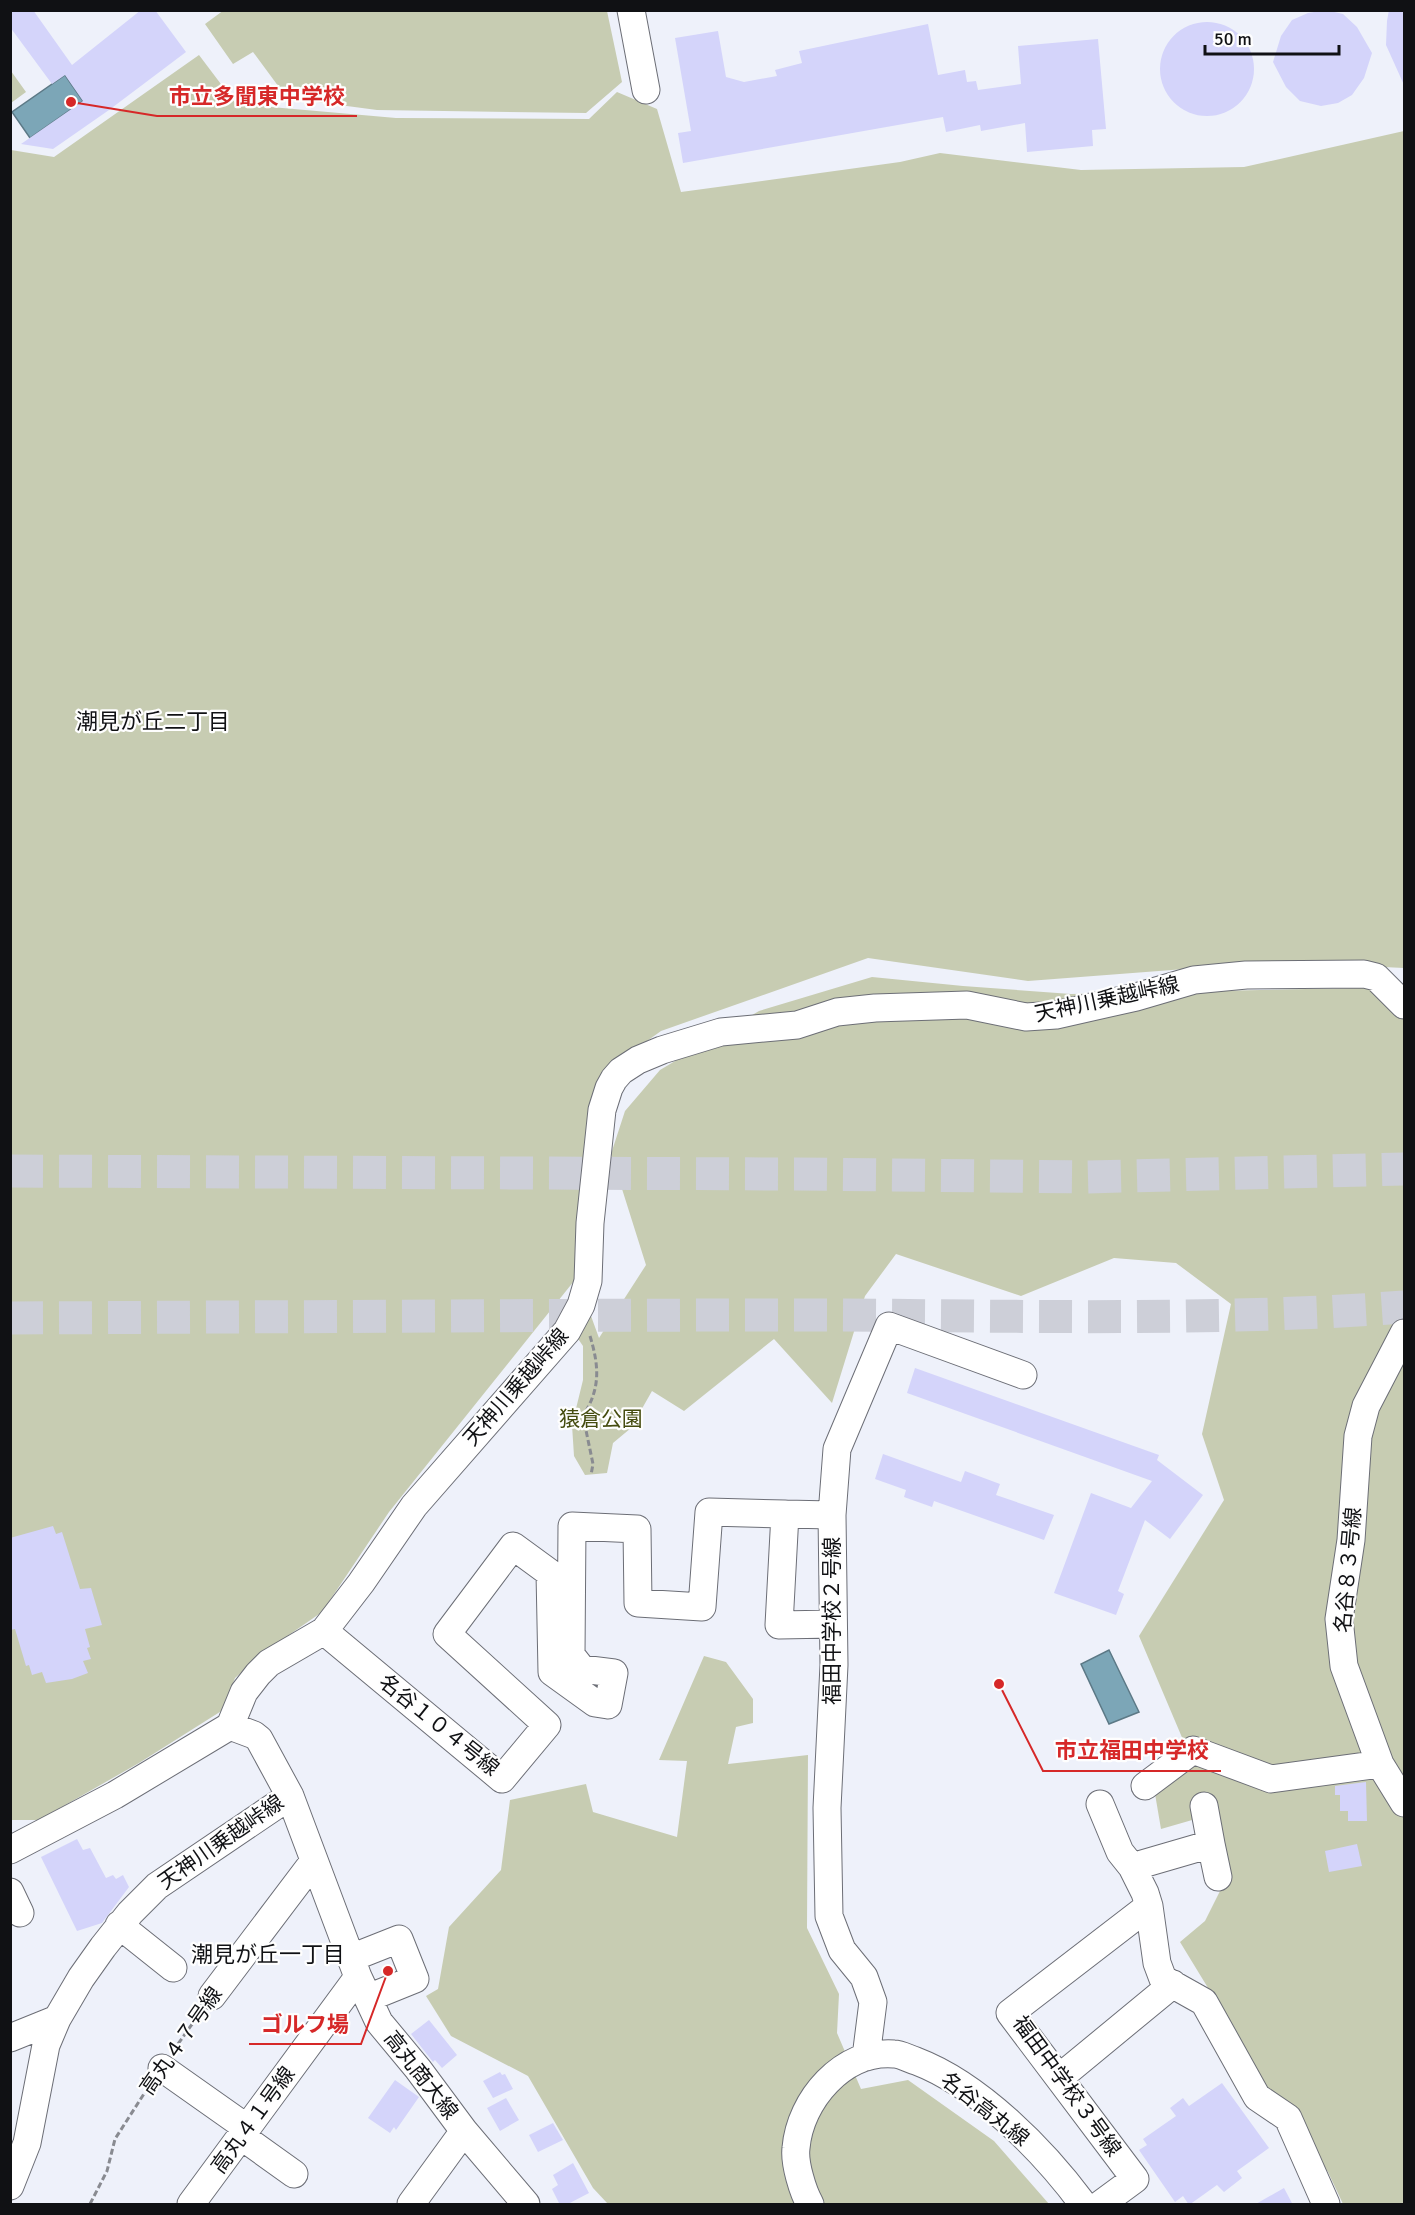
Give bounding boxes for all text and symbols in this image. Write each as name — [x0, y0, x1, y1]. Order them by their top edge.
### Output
scale bar — [1205, 18, 1338, 56]
text: 50 m — [1214, 28, 1252, 50]
callout: 市立多聞東中学校 — [157, 76, 357, 116]
text: 市立多聞東中学校 — [169, 83, 345, 110]
district label: 潮見が丘二丁目 — [76, 708, 230, 735]
street label: 天神川乗越峠線 — [1032, 971, 1182, 1027]
street label: 天神川乗越峠線 — [458, 1323, 574, 1451]
park label: 猿倉公園 — [559, 1406, 643, 1432]
street label: 名谷８３号線 — [1330, 1506, 1366, 1634]
street label: 福田中学校２号線 — [819, 1537, 845, 1705]
street label: 名谷１０４号線 — [374, 1669, 504, 1781]
callout: 市立福田中学校 — [1043, 1731, 1221, 1771]
text: 市立福田中学校 — [1055, 1737, 1209, 1764]
street label: 天神川乗越峠線 — [153, 1789, 289, 1895]
district label: 潮見が丘一丁目 — [191, 1941, 345, 1968]
street label: 高丸４７号線 — [134, 1982, 228, 2100]
callout: ゴルフ場 — [249, 2004, 361, 2044]
street label: 福田中学校３号線 — [1007, 2010, 1127, 2162]
text: ゴルフ場 — [261, 2011, 349, 2038]
street label: 高丸商大線 — [378, 2026, 464, 2124]
street label: 高丸４１号線 — [205, 2061, 301, 2179]
street label: 名谷高丸線 — [936, 2066, 1034, 2152]

